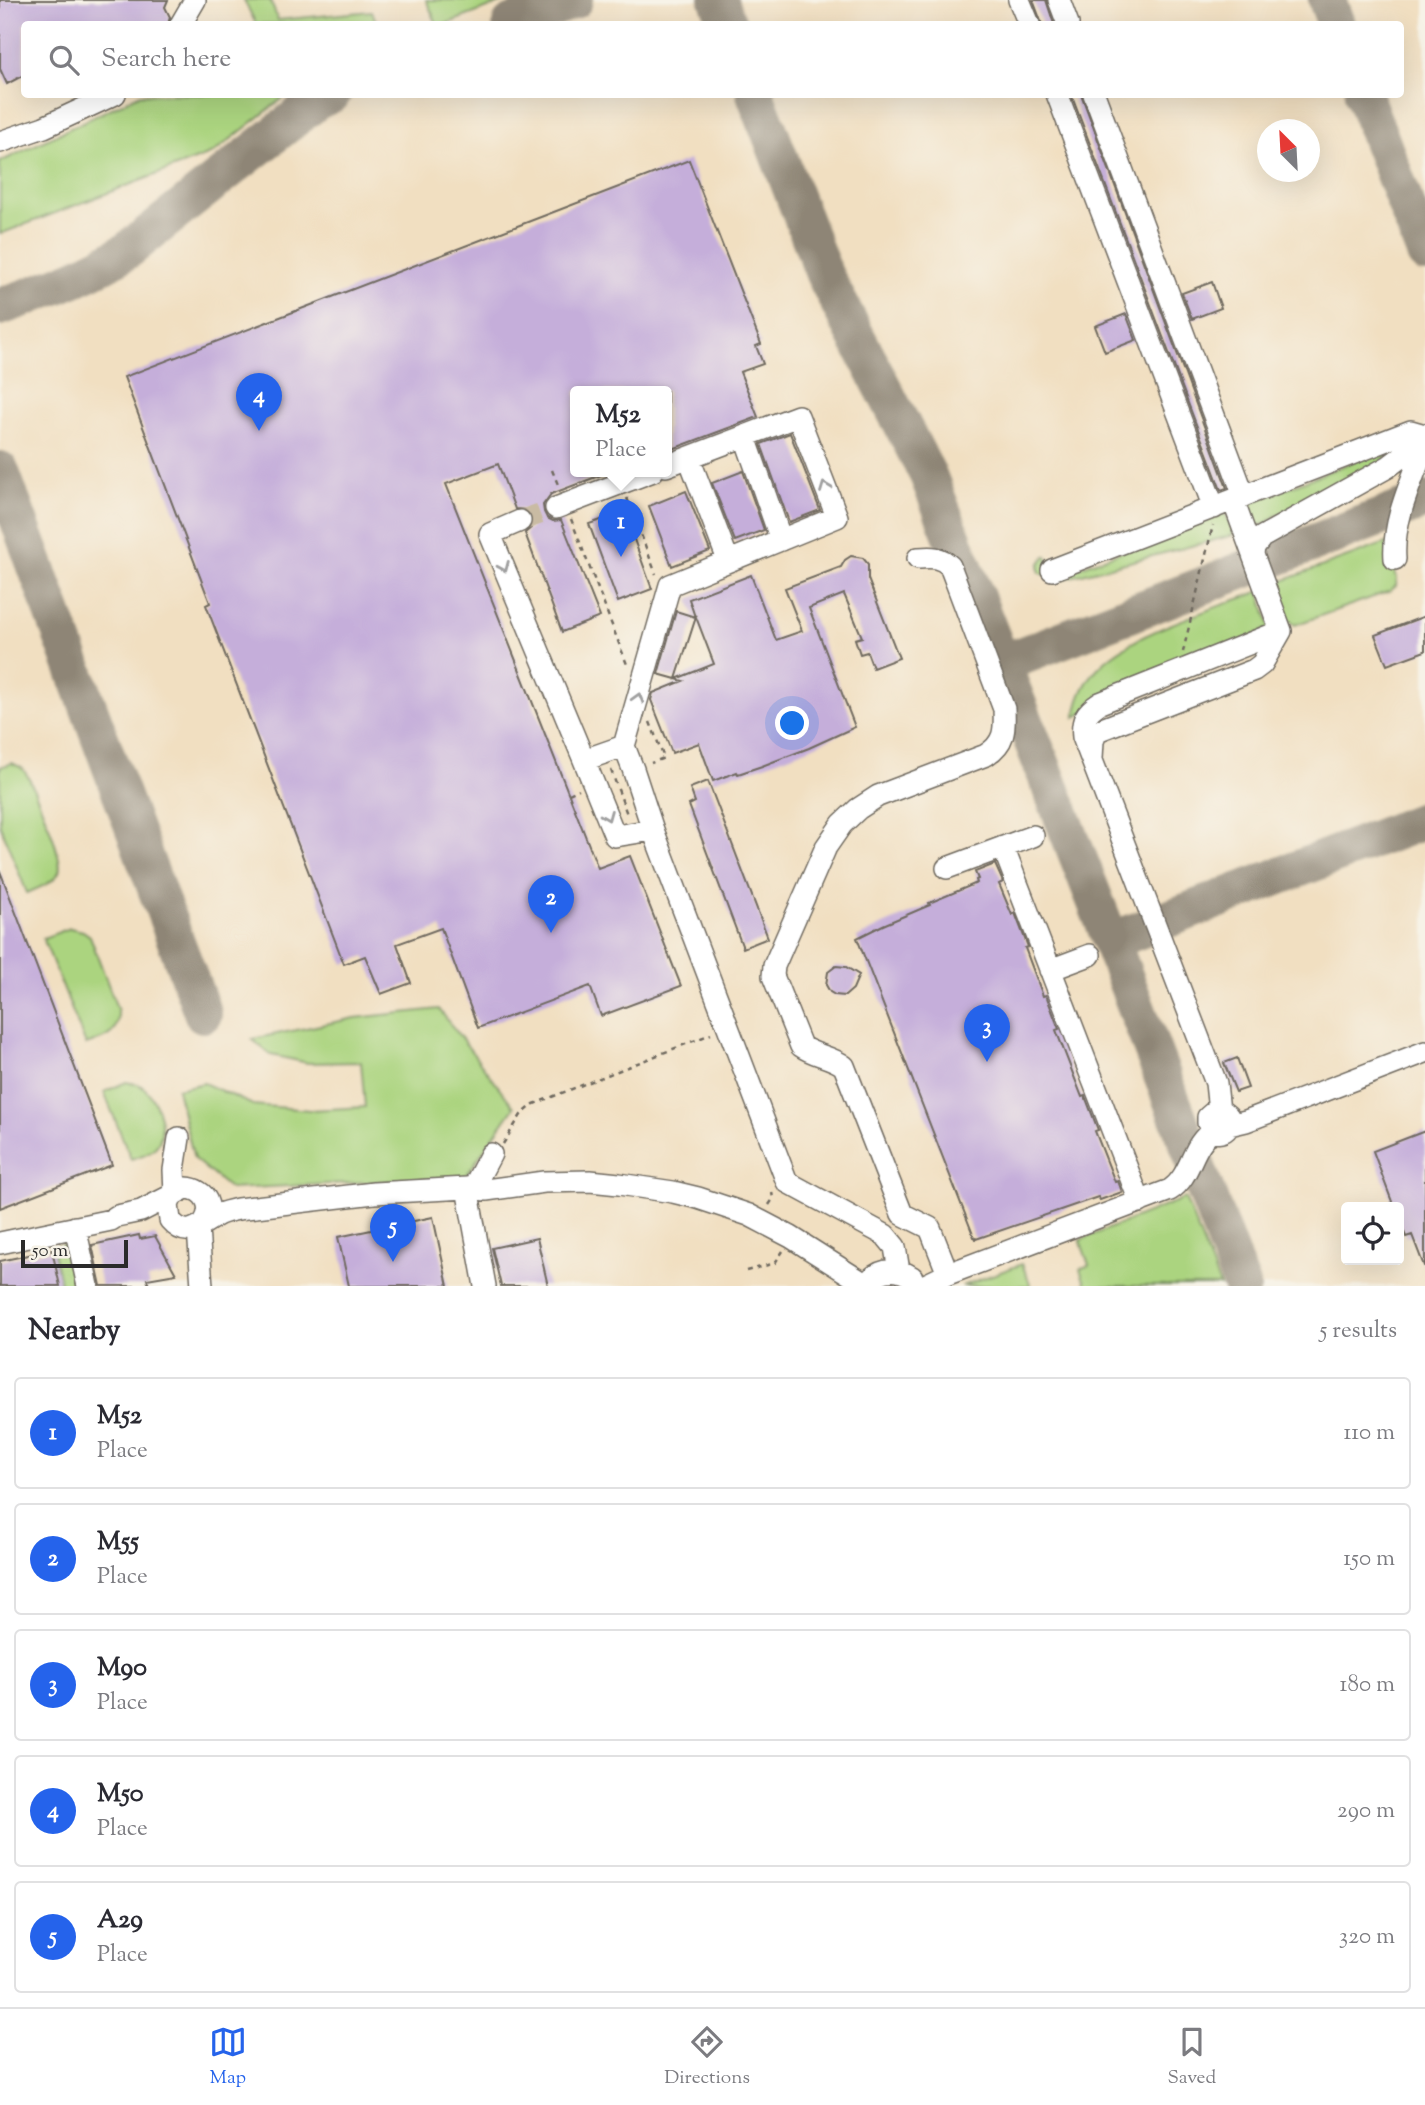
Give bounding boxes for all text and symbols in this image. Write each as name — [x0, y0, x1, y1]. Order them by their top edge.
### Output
search box — [21, 21, 1404, 98]
icon: search — [45, 41, 83, 79]
text: Search here — [101, 41, 231, 78]
north arrow — [1257, 119, 1320, 182]
pin: 4 — [236, 373, 282, 431]
popup — [570, 386, 672, 477]
text: M52 — [596, 397, 641, 434]
text: Place — [596, 434, 646, 467]
one-way arrow — [820, 481, 834, 493]
pin: 1 — [598, 499, 644, 557]
one-way arrow — [496, 560, 510, 572]
one-way arrow — [629, 692, 644, 704]
your location — [775, 706, 809, 740]
one-way arrow — [599, 808, 613, 821]
pin: 2 — [528, 875, 574, 933]
pin: 3 — [964, 1004, 1010, 1062]
map controls — [1341, 1202, 1404, 1265]
button: locate — [1341, 1202, 1404, 1265]
pin: 5 — [370, 1204, 416, 1262]
scale bar — [21, 1237, 128, 1269]
text: 50 m — [32, 1238, 68, 1265]
text: Nearby — [28, 1310, 120, 1353]
text: 5 results — [1320, 1315, 1397, 1348]
text: M52 — [97, 1398, 142, 1435]
text: 1 — [49, 1417, 57, 1450]
text: 110 m — [1344, 1417, 1395, 1450]
text: Place — [97, 1435, 148, 1468]
text: M55 — [97, 1524, 139, 1561]
text: 2 — [48, 1543, 58, 1576]
text: 150 m — [1343, 1543, 1395, 1576]
text: Place — [97, 1561, 148, 1594]
text: M90 — [97, 1650, 147, 1687]
text: 3 — [48, 1669, 58, 1702]
text: 180 m — [1340, 1669, 1395, 1702]
text: Place — [97, 1687, 148, 1720]
text: M50 — [97, 1776, 144, 1813]
text: 4 — [47, 1795, 59, 1828]
text: 290 m — [1337, 1795, 1395, 1828]
text: Place — [97, 1813, 148, 1846]
text: A29 — [97, 1902, 143, 1939]
text: 5 — [49, 1921, 57, 1954]
text: 320 m — [1339, 1921, 1395, 1954]
text: Place — [97, 1939, 148, 1972]
tab: Map — [209, 2023, 247, 2092]
tab: Directions — [664, 2023, 750, 2092]
tab: Saved — [1167, 2023, 1216, 2092]

